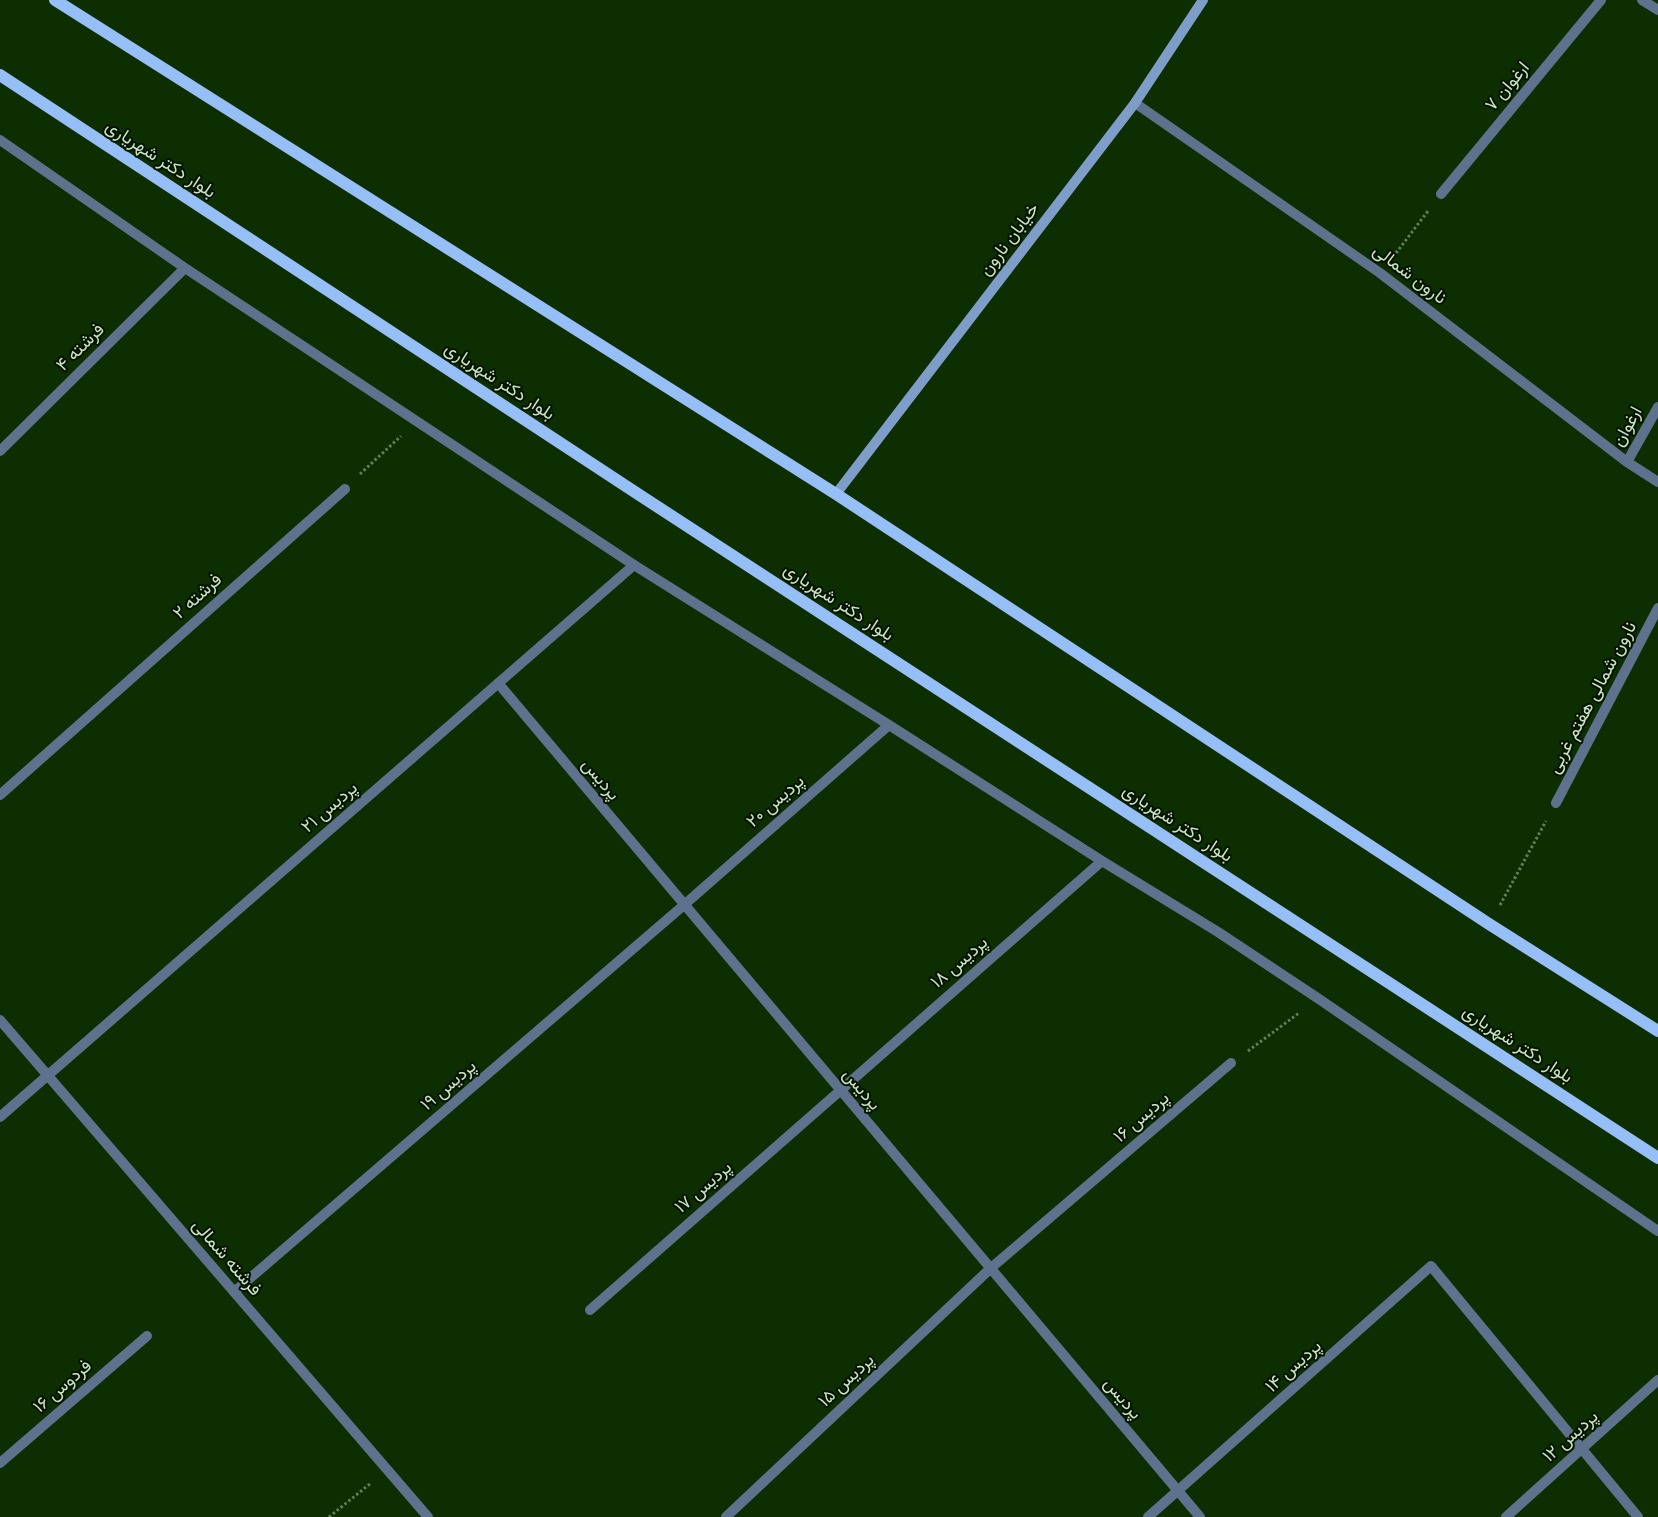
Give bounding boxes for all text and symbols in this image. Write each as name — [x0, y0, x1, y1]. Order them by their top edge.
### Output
street label: ارغوان ۷ — [1481, 58, 1535, 116]
street label: بلوار دکتر شهریاری — [101, 116, 219, 204]
street label: خیابان نارون — [976, 199, 1044, 281]
street label: نارون شمالی — [1368, 240, 1450, 310]
street label: فرشته ۴ — [53, 320, 109, 376]
street label: بلوار دکتر شهریاری — [440, 338, 558, 426]
street label: ارغوان — [1608, 403, 1648, 451]
street label: بلوار دکتر شهریاری — [779, 559, 897, 647]
street label: فرشته ۲ — [169, 570, 227, 624]
street label: نارون شمالی هفتم غربی — [1544, 618, 1642, 778]
street label: پردیس — [576, 755, 624, 805]
street label: ۲۰ پردیس — [743, 771, 809, 833]
street label: پردیس ۲۱ — [298, 778, 362, 838]
street label: بلوار دکتر شهریاری — [1118, 780, 1236, 868]
street label: ۱۸ پردیس — [927, 932, 993, 994]
street label: بلوار دکتر شهریاری — [1458, 1001, 1576, 1089]
street label: پردیس ۱۹ — [417, 1056, 481, 1116]
street label: پردیس — [837, 1065, 885, 1115]
street label: ۱۶ پردیس — [1110, 1088, 1174, 1148]
street label: پردیس ۱۷ — [671, 1157, 737, 1219]
street label: فرشته شمالی — [187, 1215, 265, 1301]
street label: ۱۴ پردیس — [1261, 1336, 1327, 1398]
street label: پردیس ۱۵ — [815, 1350, 879, 1412]
street label: فردوس ۱۶ — [29, 1356, 97, 1418]
street label: پردیس — [1098, 1374, 1146, 1424]
street label: ۱۲ پردیس — [1539, 1406, 1603, 1468]

